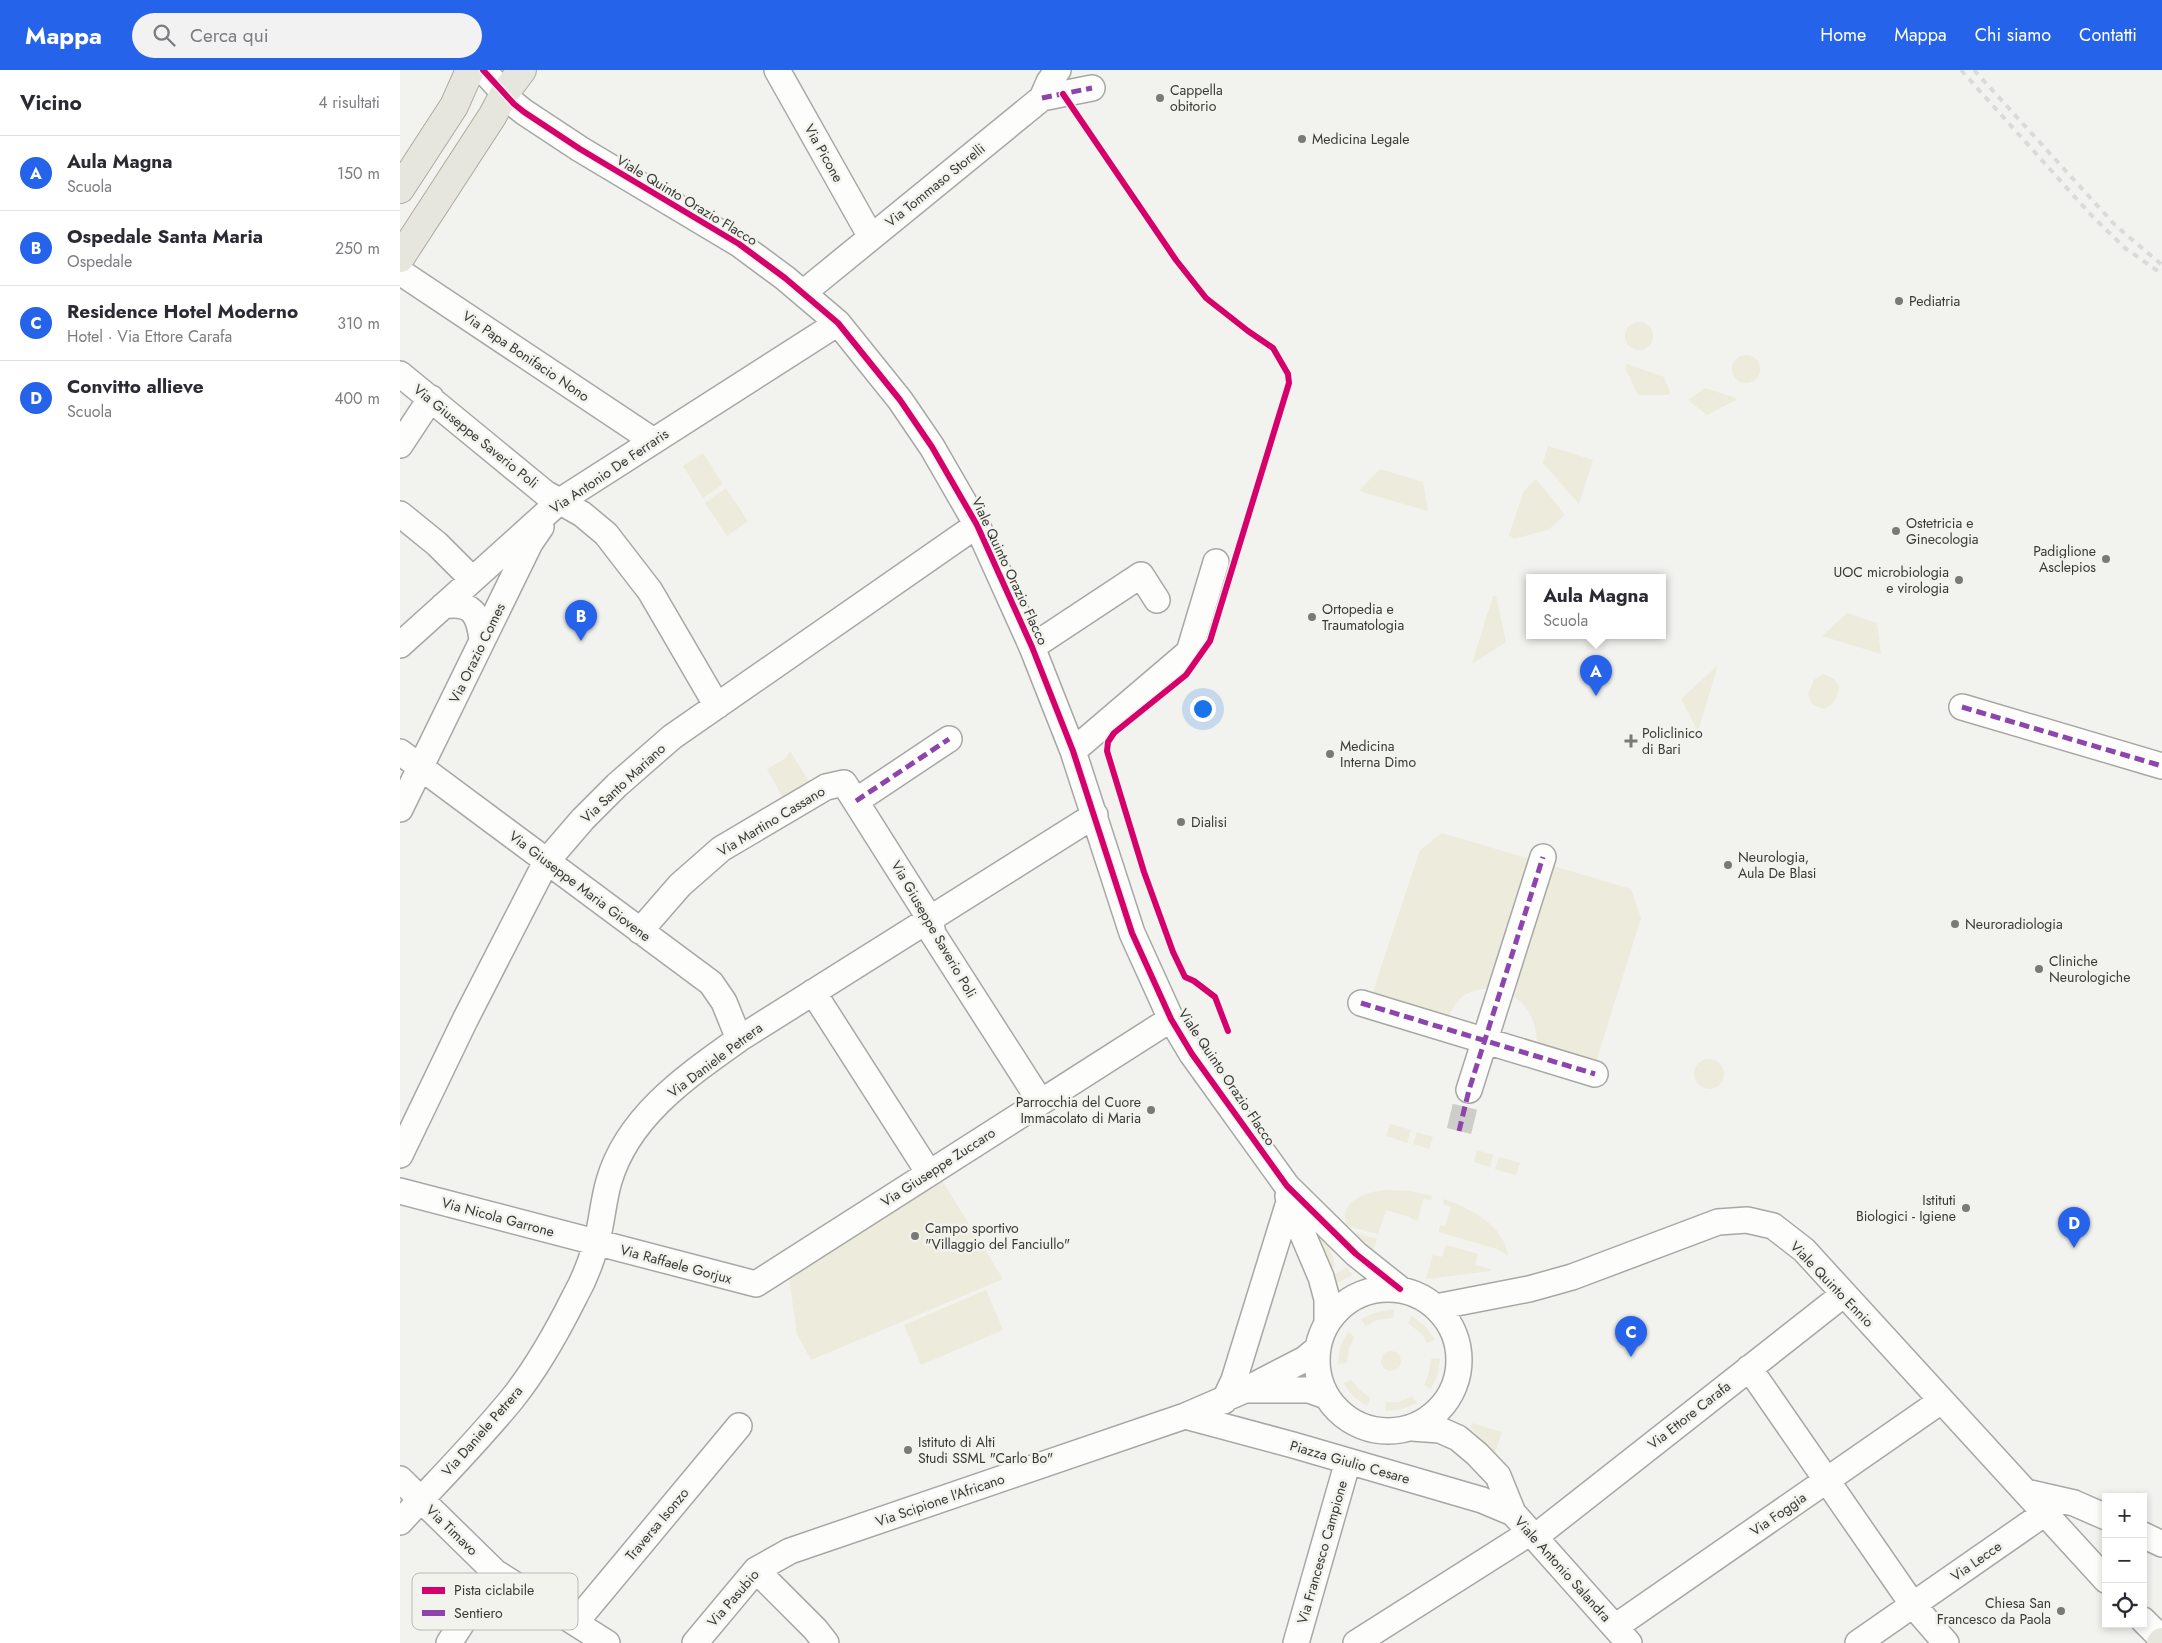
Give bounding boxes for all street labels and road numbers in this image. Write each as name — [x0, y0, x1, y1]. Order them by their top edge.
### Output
street label: Via Picone — [800, 120, 848, 186]
street label: Via Tommaso Storelli — [881, 138, 989, 232]
street label: Viale Quinto Orazio Flacco — [613, 150, 762, 250]
street label: Via Papa Bonifacio Nono — [458, 306, 594, 406]
street label: Via Giuseppe Saverio Poli — [409, 379, 543, 493]
street label: Via Antonio De Ferraris — [546, 424, 673, 518]
street label: Viale Quinto Orazio Flacco — [967, 494, 1053, 649]
street label: Via Orazio Comes — [444, 599, 510, 707]
street label: Via Santo Mariano — [576, 738, 670, 827]
street label: Via Martino Cassano — [713, 781, 829, 861]
street label: Via Giuseppe Maria Giovene — [505, 826, 655, 946]
street label: Via Giuseppe Saverio Poli — [886, 857, 982, 1001]
street label: Viale Quinto Orazio Flacco — [1174, 1005, 1281, 1150]
street label: Via Daniele Petrera — [663, 1018, 767, 1102]
street label: Via Giuseppe Zuccaro — [877, 1122, 999, 1212]
street label: Via Nicola Garrone — [439, 1192, 557, 1242]
street label: Viale Quinto Ennio — [1786, 1237, 1879, 1332]
street label: Via Raffaele Gorjux — [618, 1239, 734, 1289]
street label: Via Ettore Carafa — [1643, 1376, 1735, 1454]
street label: Via Daniele Petrera — [437, 1381, 527, 1481]
street label: Piazza Giulio Cesare — [1288, 1435, 1412, 1489]
street label: Via Scipione l'Africano — [873, 1468, 1007, 1531]
street label: Via Francesco Campione — [1292, 1478, 1352, 1626]
street label: Traversa Isonzo — [621, 1483, 694, 1565]
street label: Via Foggia — [1746, 1487, 1810, 1541]
street label: Via Timavo — [422, 1500, 483, 1560]
street label: Viale Antonio Salandra — [1510, 1512, 1616, 1626]
street label: Via Lecce — [1947, 1536, 2005, 1586]
street label: Via Pasubio — [702, 1565, 764, 1631]

